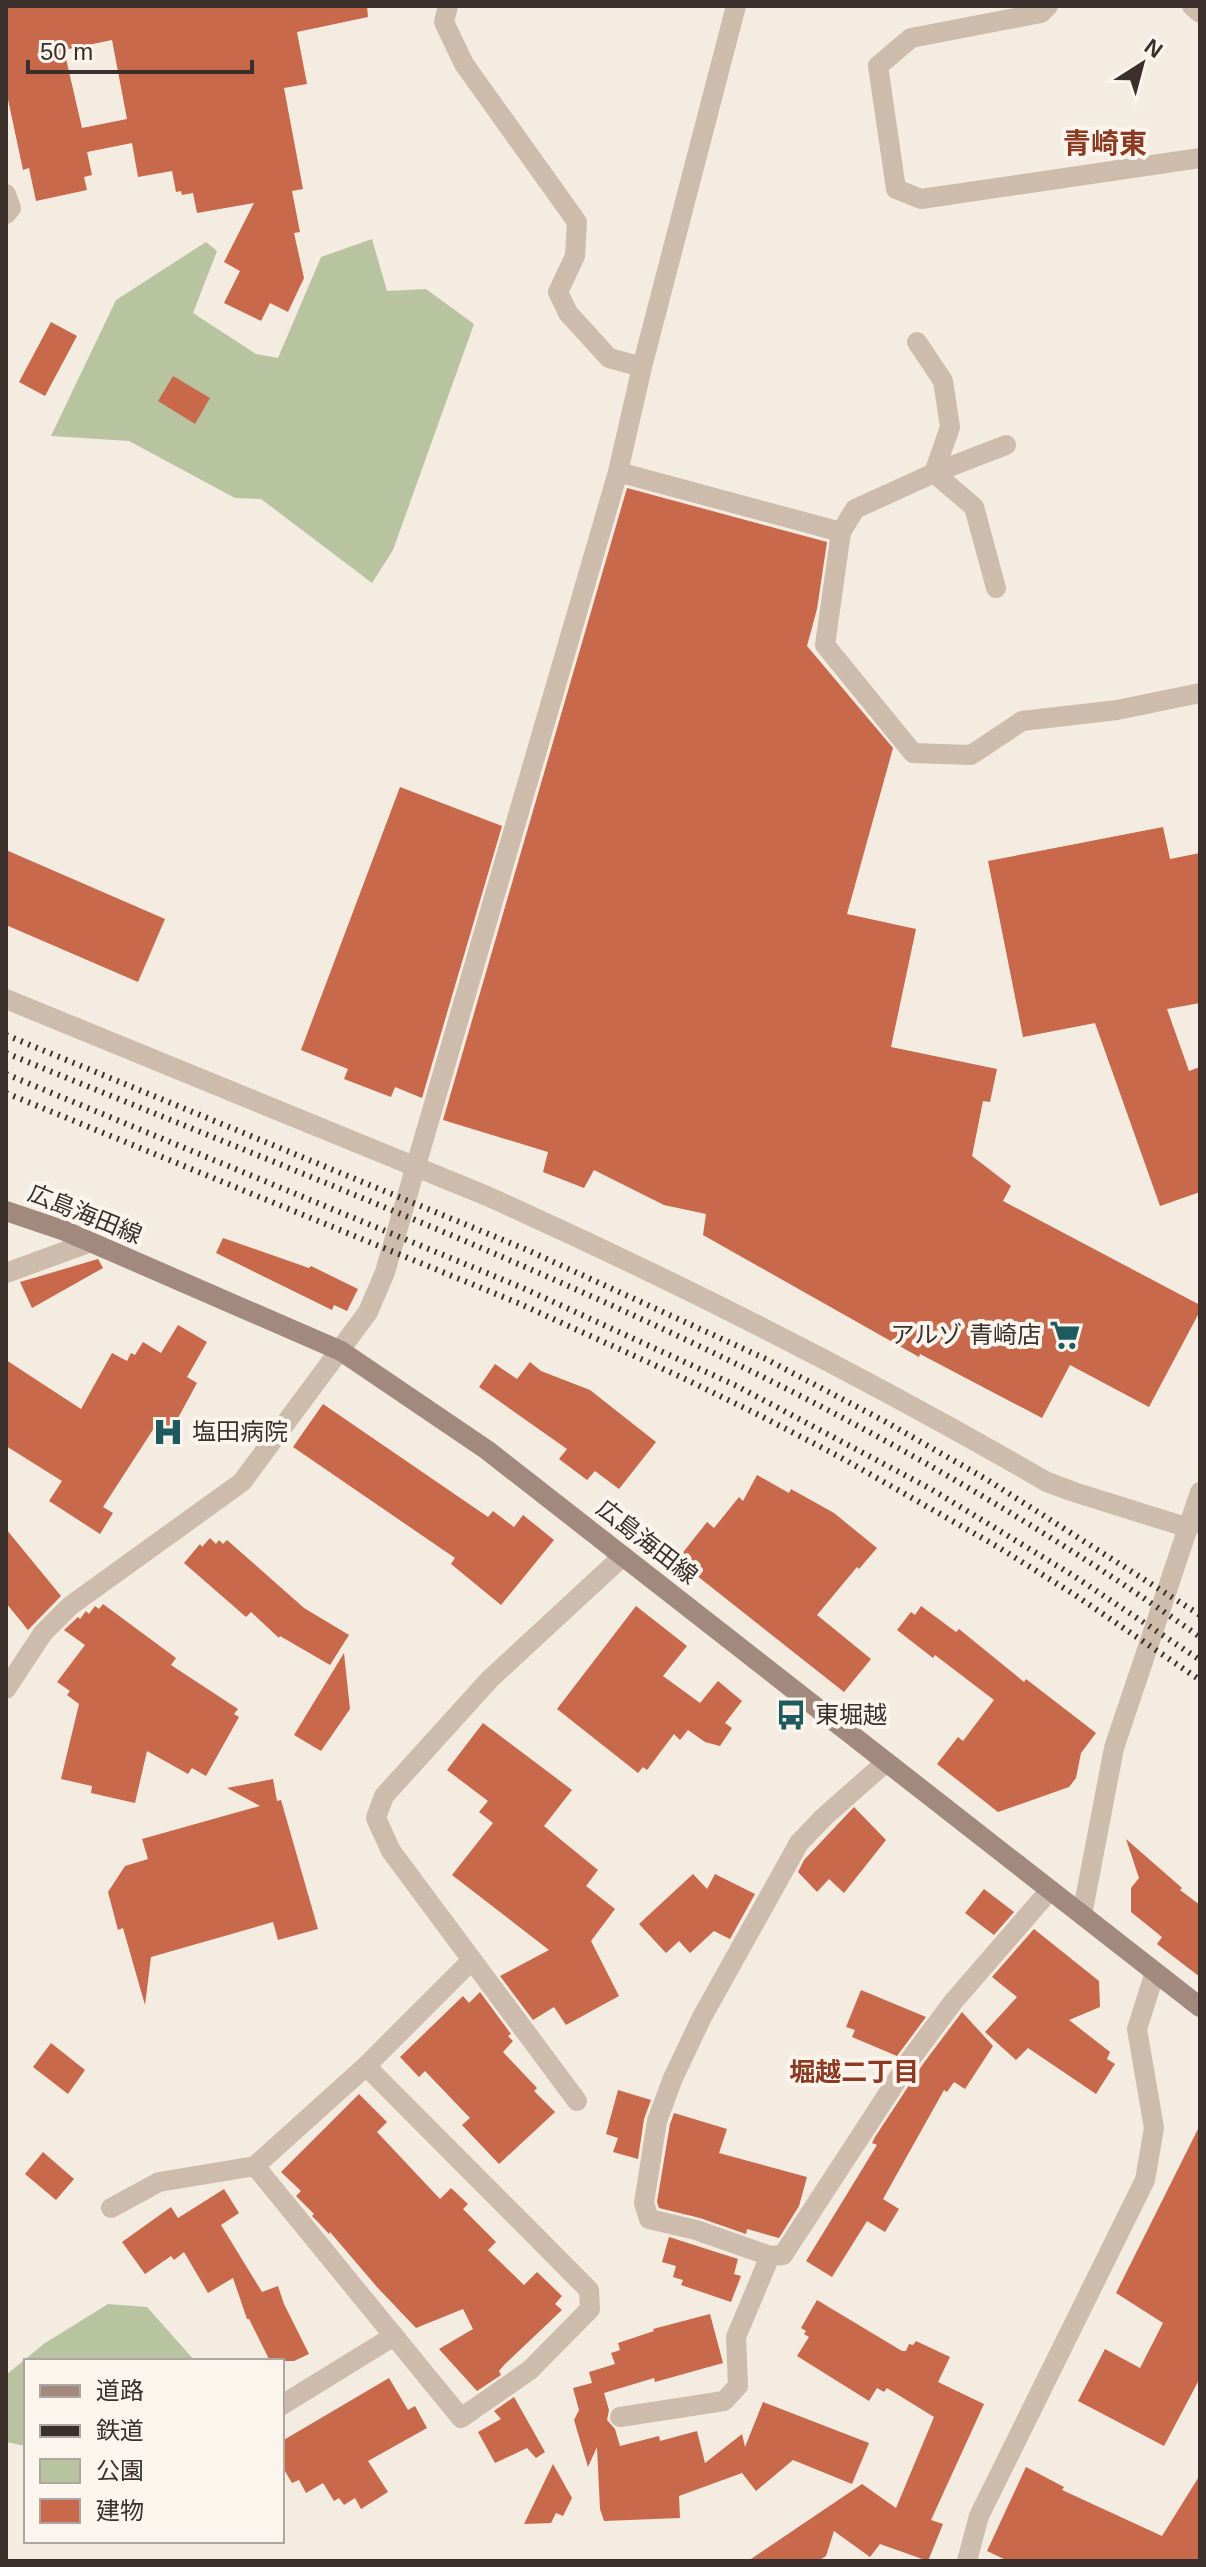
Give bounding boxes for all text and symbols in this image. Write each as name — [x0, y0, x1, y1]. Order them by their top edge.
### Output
scale bar — [28, 24, 252, 74]
north arrow — [1102, 24, 1182, 104]
text: N — [1140, 33, 1167, 63]
text: 50 m — [40, 38, 93, 65]
district label: 青崎東 — [1063, 128, 1147, 159]
street label: 広島海田線 — [24, 1179, 146, 1249]
supermarket icon: アルゾ 青崎店 — [1048, 1318, 1082, 1352]
place label: アルゾ 青崎店 — [891, 1321, 1041, 1348]
hospital icon: 塩田病院 — [151, 1415, 185, 1449]
place label: 塩田病院 — [192, 1418, 288, 1445]
street label: 広島海田線 — [592, 1494, 703, 1589]
bus stop icon: 東堀越 — [774, 1698, 808, 1732]
place label: 東堀越 — [815, 1701, 887, 1728]
district label: 堀越二丁目 — [789, 2057, 919, 2087]
legend — [24, 2359, 284, 2543]
text: 道路 — [96, 2377, 144, 2404]
text: 鉄道 — [96, 2417, 144, 2444]
text: 公園 — [96, 2457, 144, 2484]
text: 建物 — [96, 2497, 144, 2524]

